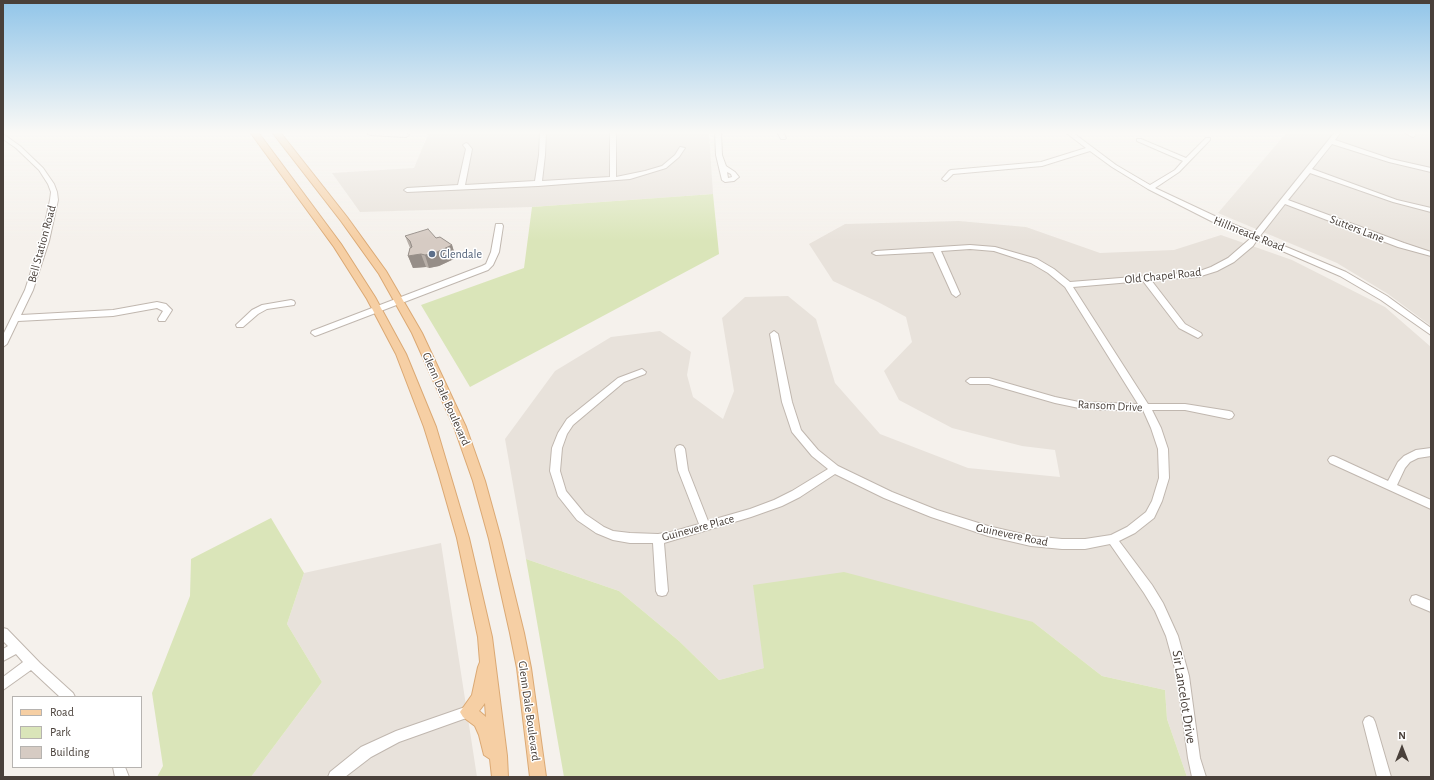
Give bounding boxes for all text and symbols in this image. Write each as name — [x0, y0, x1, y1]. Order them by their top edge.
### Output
street label: Bell Station Road — [25, 204, 59, 284]
street label: Sutters Lane — [1328, 212, 1386, 246]
street label: Hillmeade Road — [1211, 213, 1287, 255]
place label: Glendale — [440, 247, 482, 261]
marker: Glendale — [427, 249, 437, 259]
street label: Old Chapel Road — [1124, 265, 1202, 287]
street label: Glenn Dale Boulevard — [419, 350, 473, 448]
street label: Ransom Drive — [1077, 397, 1143, 415]
street label: Guinevere Place — [660, 511, 736, 545]
street label: Guinevere Road — [975, 520, 1049, 550]
street label: Sir Lancelot Drive — [1168, 649, 1200, 745]
street label: Glenn Dale Boulevard — [515, 660, 543, 762]
legend — [12, 696, 142, 768]
text: Road — [50, 706, 74, 718]
text: Park — [50, 726, 71, 738]
north arrow — [1382, 728, 1422, 768]
text: N — [1398, 730, 1406, 741]
text: Building — [50, 746, 90, 758]

